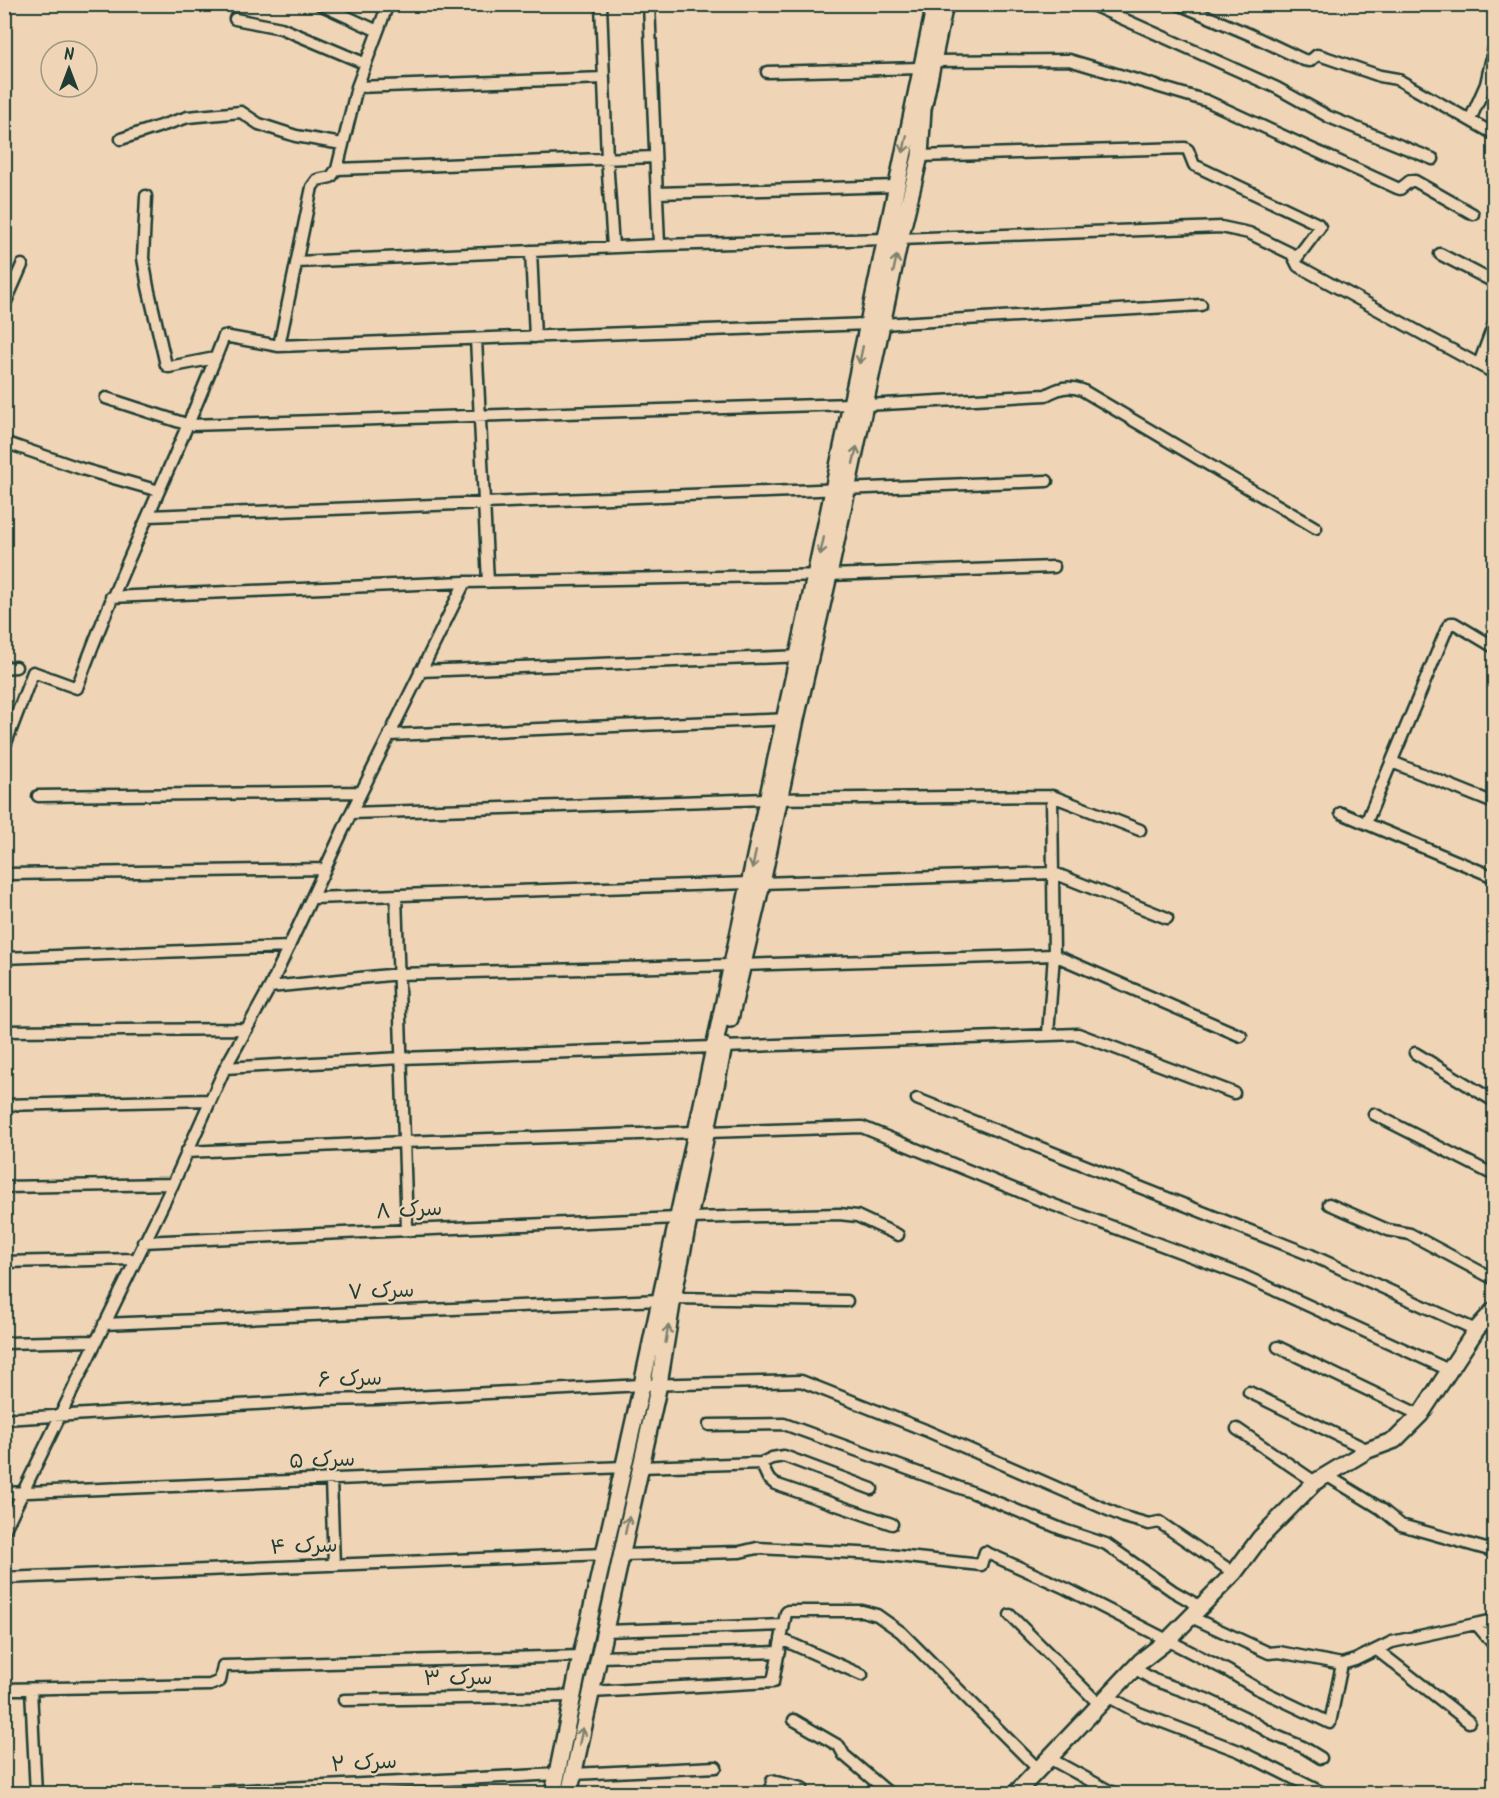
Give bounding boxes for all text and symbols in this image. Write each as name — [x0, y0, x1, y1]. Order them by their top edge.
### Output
north arrow — [39, 39, 99, 99]
text: N — [64, 43, 74, 68]
one-way arrow — [899, 134, 910, 153]
one-way arrow — [890, 255, 901, 274]
one-way arrow — [855, 345, 866, 365]
one-way arrow — [849, 446, 861, 465]
one-way arrow — [815, 537, 827, 556]
one-way arrow — [747, 850, 759, 869]
street label: سرک ۸ — [375, 1193, 443, 1229]
street label: سرک ۷ — [347, 1274, 415, 1310]
one-way arrow — [662, 1325, 673, 1345]
street label: سرک ۶ — [317, 1362, 383, 1398]
street label: سرک ۵ — [288, 1443, 356, 1479]
one-way arrow — [622, 1516, 634, 1535]
street label: سرک ۴ — [270, 1529, 338, 1565]
street label: سرک ۳ — [423, 1662, 493, 1696]
one-way arrow — [576, 1727, 588, 1746]
street label: سرک ۲ — [330, 1746, 398, 1782]

